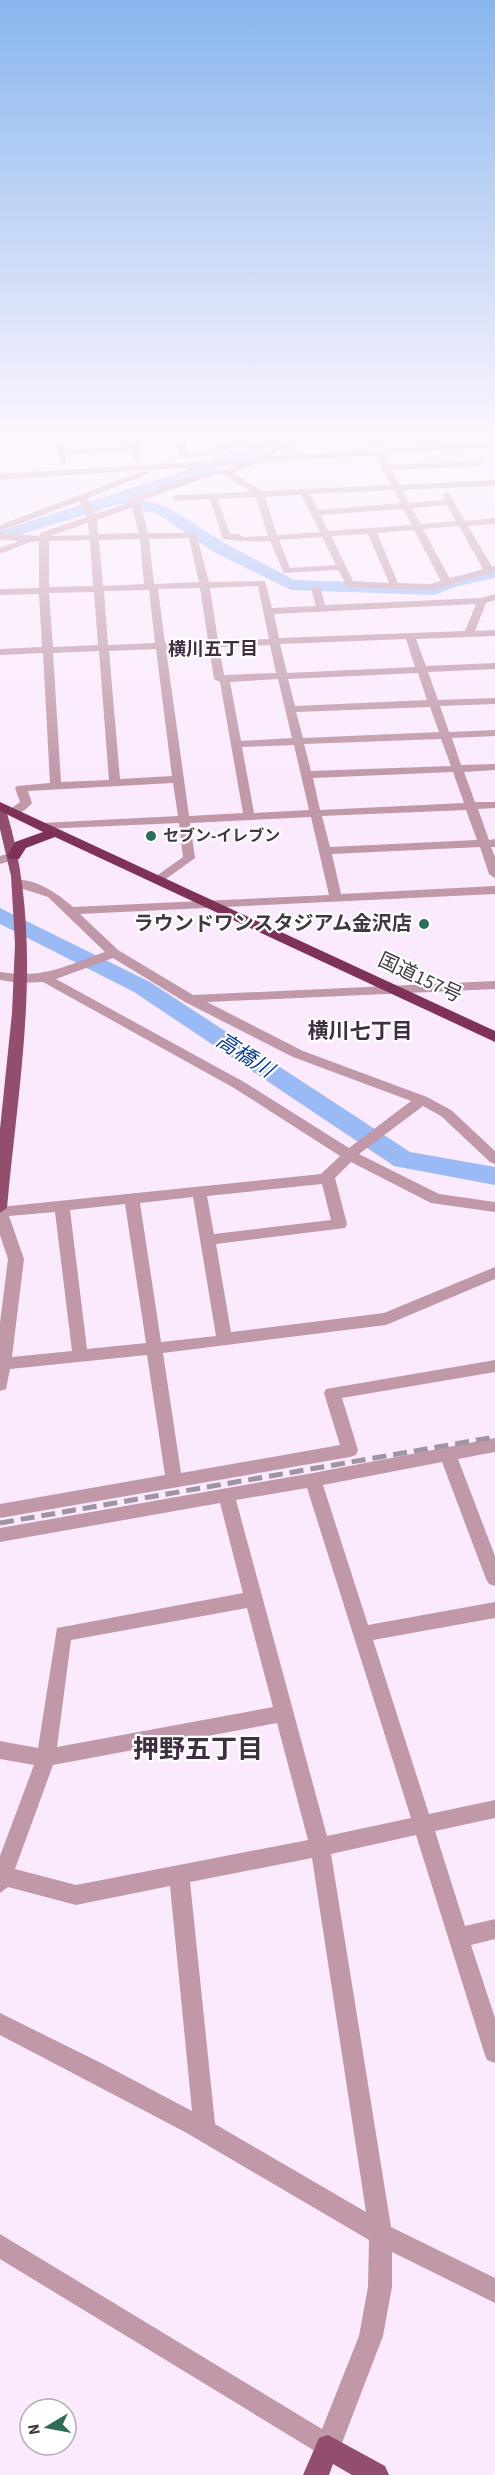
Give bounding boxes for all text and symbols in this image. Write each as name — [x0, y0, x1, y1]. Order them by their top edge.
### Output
district label: 横川五丁目 — [168, 637, 258, 662]
place label: セブン-イレブン — [163, 825, 280, 847]
marker: セブン-イレブン — [144, 829, 158, 843]
place label: ラウンドワンスタジアム金沢店 — [134, 910, 412, 938]
marker: ラウンドワンスタジアム金沢店 — [417, 917, 431, 931]
street label: 国道157号 — [373, 946, 467, 1010]
district label: 横川七丁目 — [308, 1016, 413, 1046]
water label: 高橋川 — [210, 1025, 281, 1086]
district label: 押野五丁目 — [133, 1731, 263, 1768]
north arrow — [18, 2397, 78, 2457]
text: N — [22, 2422, 46, 2437]

